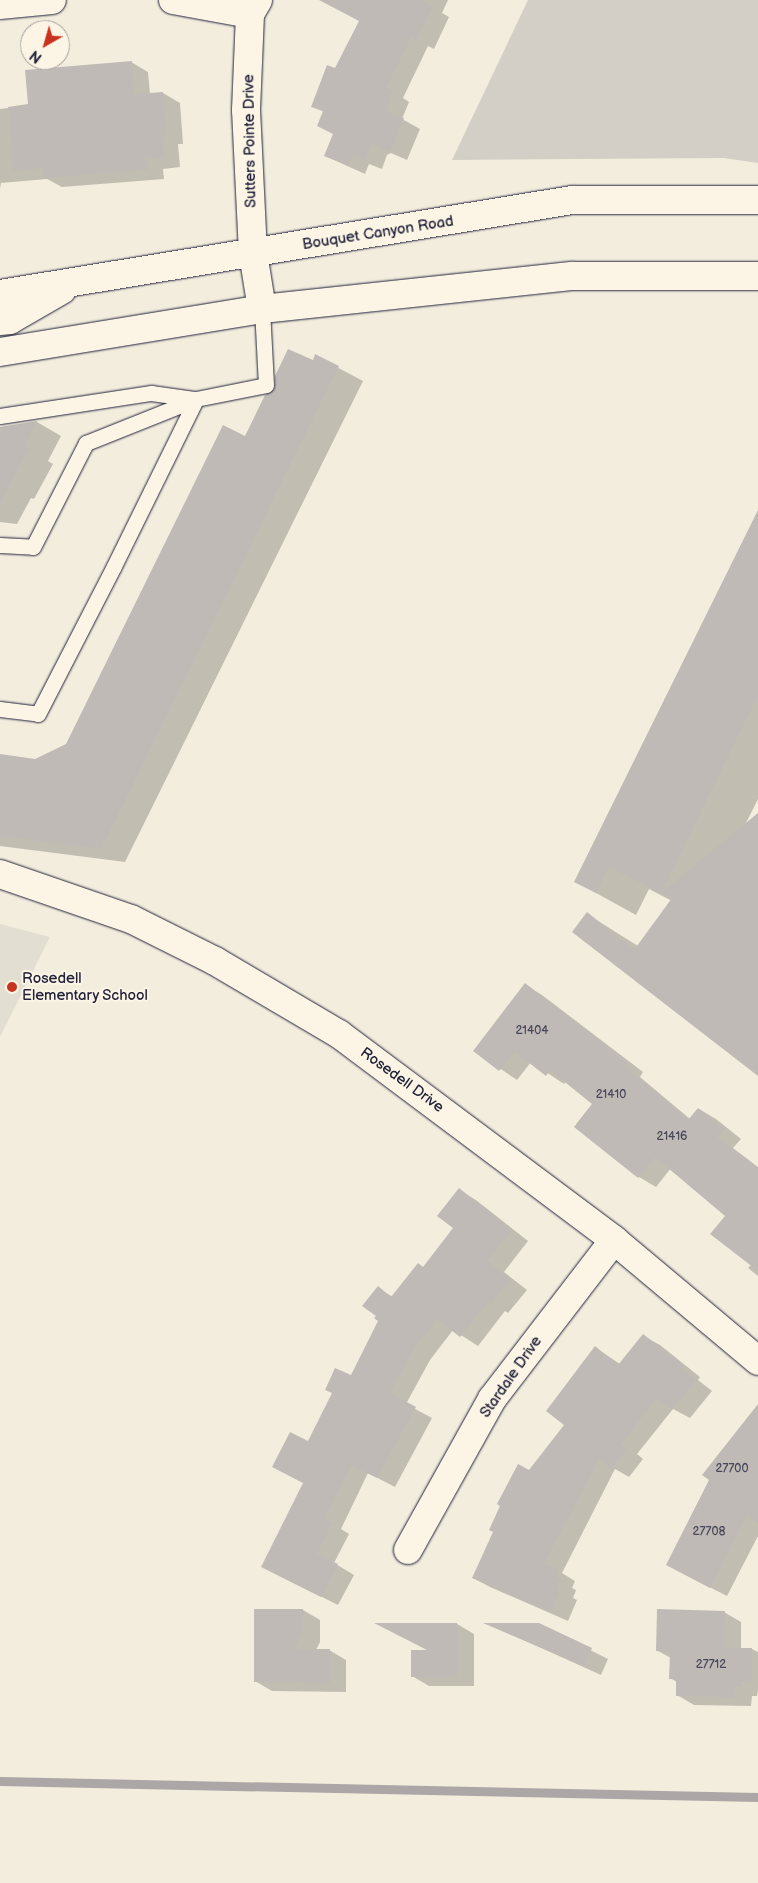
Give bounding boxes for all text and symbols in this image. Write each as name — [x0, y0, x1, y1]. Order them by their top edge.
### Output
north arrow — [20, 20, 70, 70]
text: N — [27, 46, 45, 66]
street label: Sutters Pointe Drive — [240, 74, 260, 208]
street label: Bouquet Canyon Road — [301, 212, 455, 254]
place label: Rosedell Elementary School — [22, 969, 149, 1004]
marker: Rosedell Elementary School — [6, 981, 18, 993]
house number: 21404 — [515, 1024, 549, 1038]
street label: Rosedell Drive — [357, 1044, 447, 1116]
house number: 21410 — [596, 1088, 626, 1102]
house number: 21416 — [657, 1130, 687, 1144]
street label: Stardale Drive — [476, 1333, 546, 1421]
house number: 27700 — [716, 1462, 748, 1476]
house number: 27708 — [693, 1525, 725, 1539]
house number: 27712 — [696, 1658, 726, 1672]

